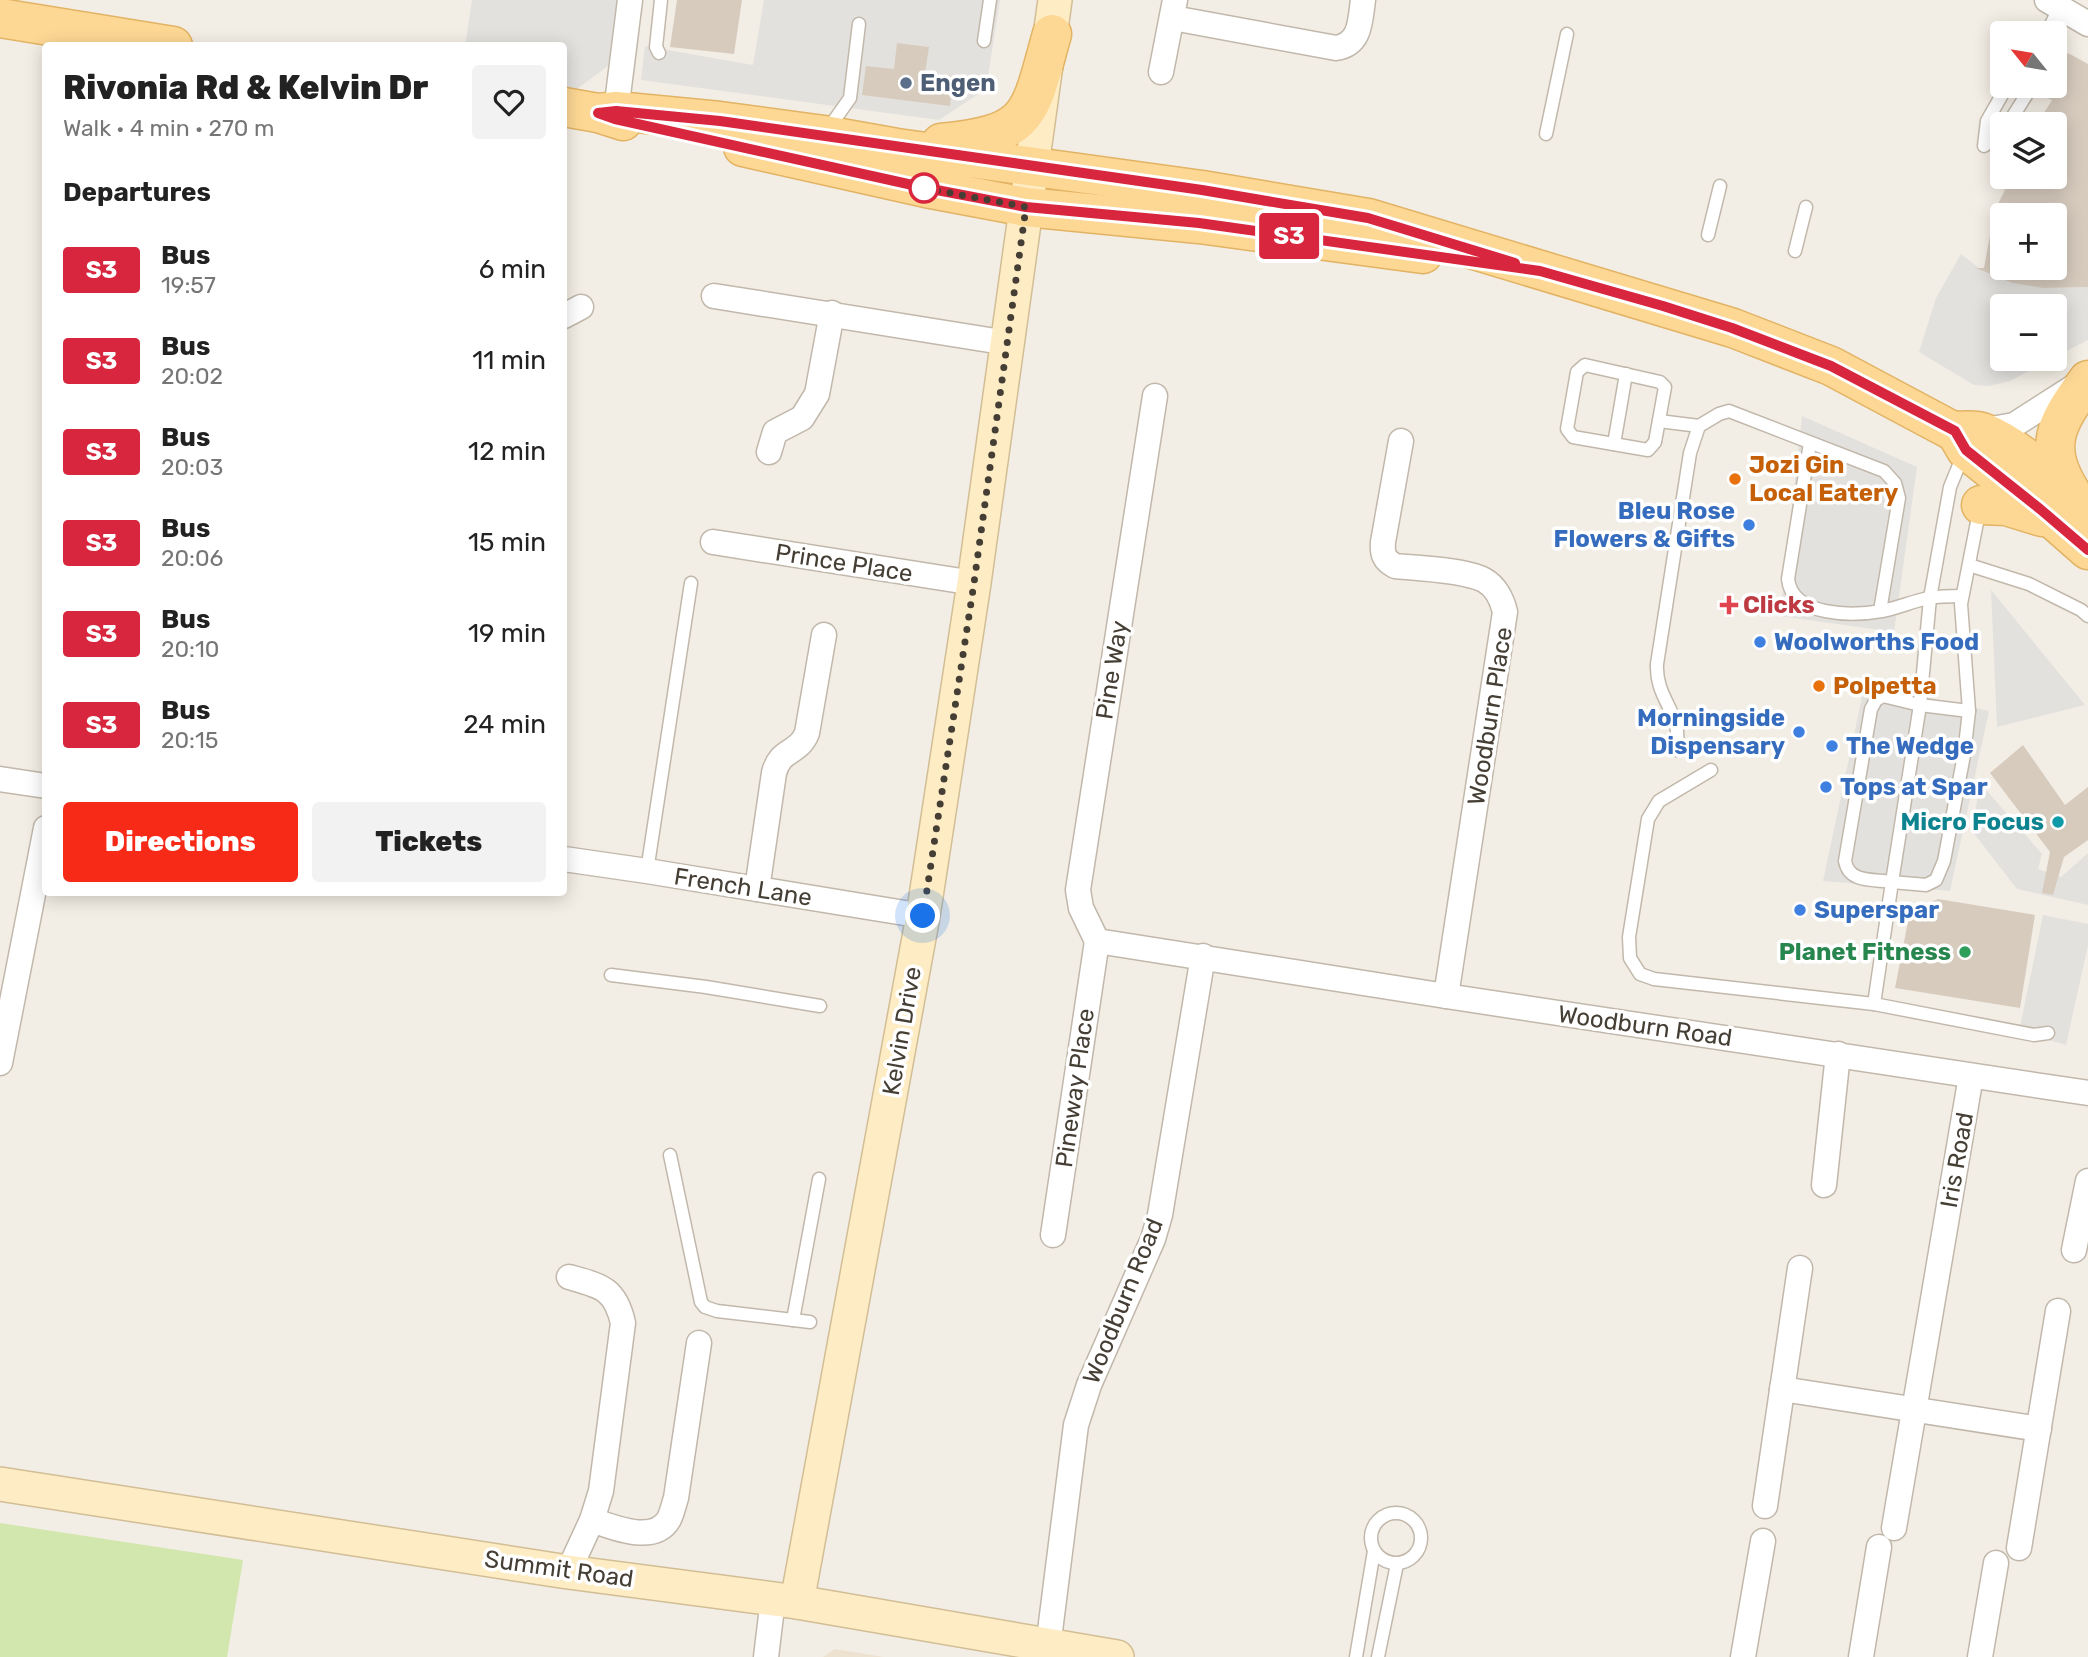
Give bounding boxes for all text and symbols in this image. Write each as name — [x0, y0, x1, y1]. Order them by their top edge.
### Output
north arrow — [1990, 21, 2067, 98]
map controls — [1990, 21, 2067, 371]
button: heart — [472, 65, 546, 139]
text: Rivonia Rd & Kelvin Dr — [63, 68, 428, 107]
place label: Engen — [920, 69, 996, 97]
marker: Engen — [898, 75, 914, 91]
button: layers — [1990, 112, 2067, 189]
text: Walk · 4 min · 270 m — [63, 114, 274, 142]
unlabelled marker — [909, 173, 939, 203]
text: Departures — [63, 177, 211, 208]
button: + — [1990, 203, 2067, 280]
line badge: S3 — [1258, 213, 1320, 259]
text: S3 — [1273, 222, 1305, 250]
text: Bus — [161, 240, 210, 271]
text: 6 min — [479, 254, 546, 285]
text: S3 — [86, 256, 117, 284]
text: 19:57 — [161, 271, 216, 299]
button: − — [1990, 294, 2067, 371]
text: Bus — [161, 331, 210, 362]
text: 11 min — [472, 345, 546, 376]
text: S3 — [86, 347, 117, 375]
text: 20:02 — [161, 362, 223, 390]
text: Bus — [161, 422, 210, 453]
text: 12 min — [468, 436, 546, 467]
text: S3 — [86, 438, 117, 466]
place label: Jozi Gin Local Eatery — [1749, 451, 1898, 507]
text: 20:03 — [161, 453, 223, 481]
marker: Jozi Gin Local Eatery — [1727, 471, 1743, 487]
place label: Bleu Rose Flowers & Gifts — [1554, 497, 1735, 553]
text: Bus — [161, 513, 210, 544]
marker: Bleu Rose Flowers & Gifts — [1741, 517, 1757, 533]
text: 15 min — [468, 527, 546, 558]
text: S3 — [86, 529, 117, 557]
street label: Prince Place — [773, 538, 915, 588]
text: 20:06 — [161, 544, 223, 572]
place label: Clicks — [1743, 591, 1815, 619]
marker: Clicks — [1721, 597, 1737, 613]
text: Bus — [161, 604, 210, 635]
text: 19 min — [468, 618, 546, 649]
street label: Pine Way — [1090, 619, 1134, 721]
text: S3 — [86, 620, 117, 648]
street label: Woodburn Place — [1462, 625, 1518, 807]
place label: Woolworths Food — [1774, 628, 1979, 656]
marker: Woolworths Food — [1752, 634, 1768, 650]
text: 20:10 — [161, 635, 219, 663]
place label: Polpetta — [1833, 672, 1937, 700]
marker: Polpetta — [1811, 678, 1827, 694]
text: Bus — [161, 695, 210, 726]
place label: Morningside Dispensary — [1637, 704, 1785, 760]
text: 24 min — [463, 709, 546, 740]
text: S3 — [86, 711, 117, 739]
marker: Morningside Dispensary — [1791, 724, 1807, 740]
text: 20:15 — [161, 726, 219, 754]
place label: The Wedge — [1846, 732, 1974, 760]
marker: The Wedge — [1824, 738, 1840, 754]
place label: Tops at Spar — [1840, 773, 1988, 801]
marker: Tops at Spar — [1818, 779, 1834, 795]
button: Directions — [63, 802, 298, 882]
button: Tickets — [312, 802, 546, 882]
place label: Micro Focus — [1900, 808, 2044, 836]
marker: Micro Focus — [2050, 814, 2066, 830]
street label: French Lane — [672, 862, 814, 912]
place label: Superspar — [1814, 896, 1939, 924]
your location — [905, 898, 940, 933]
marker: Superspar — [1792, 902, 1808, 918]
place label: Planet Fitness — [1779, 938, 1951, 966]
marker: Planet Fitness — [1957, 944, 1973, 960]
street label: Kelvin Drive — [877, 964, 927, 1098]
street label: Woodburn Road — [1556, 1000, 1734, 1052]
street label: Pineway Place — [1050, 1007, 1100, 1169]
street label: Iris Road — [1935, 1110, 1979, 1210]
street label: Woodburn Road — [1077, 1214, 1169, 1388]
street label: Summit Road — [483, 1545, 635, 1593]

